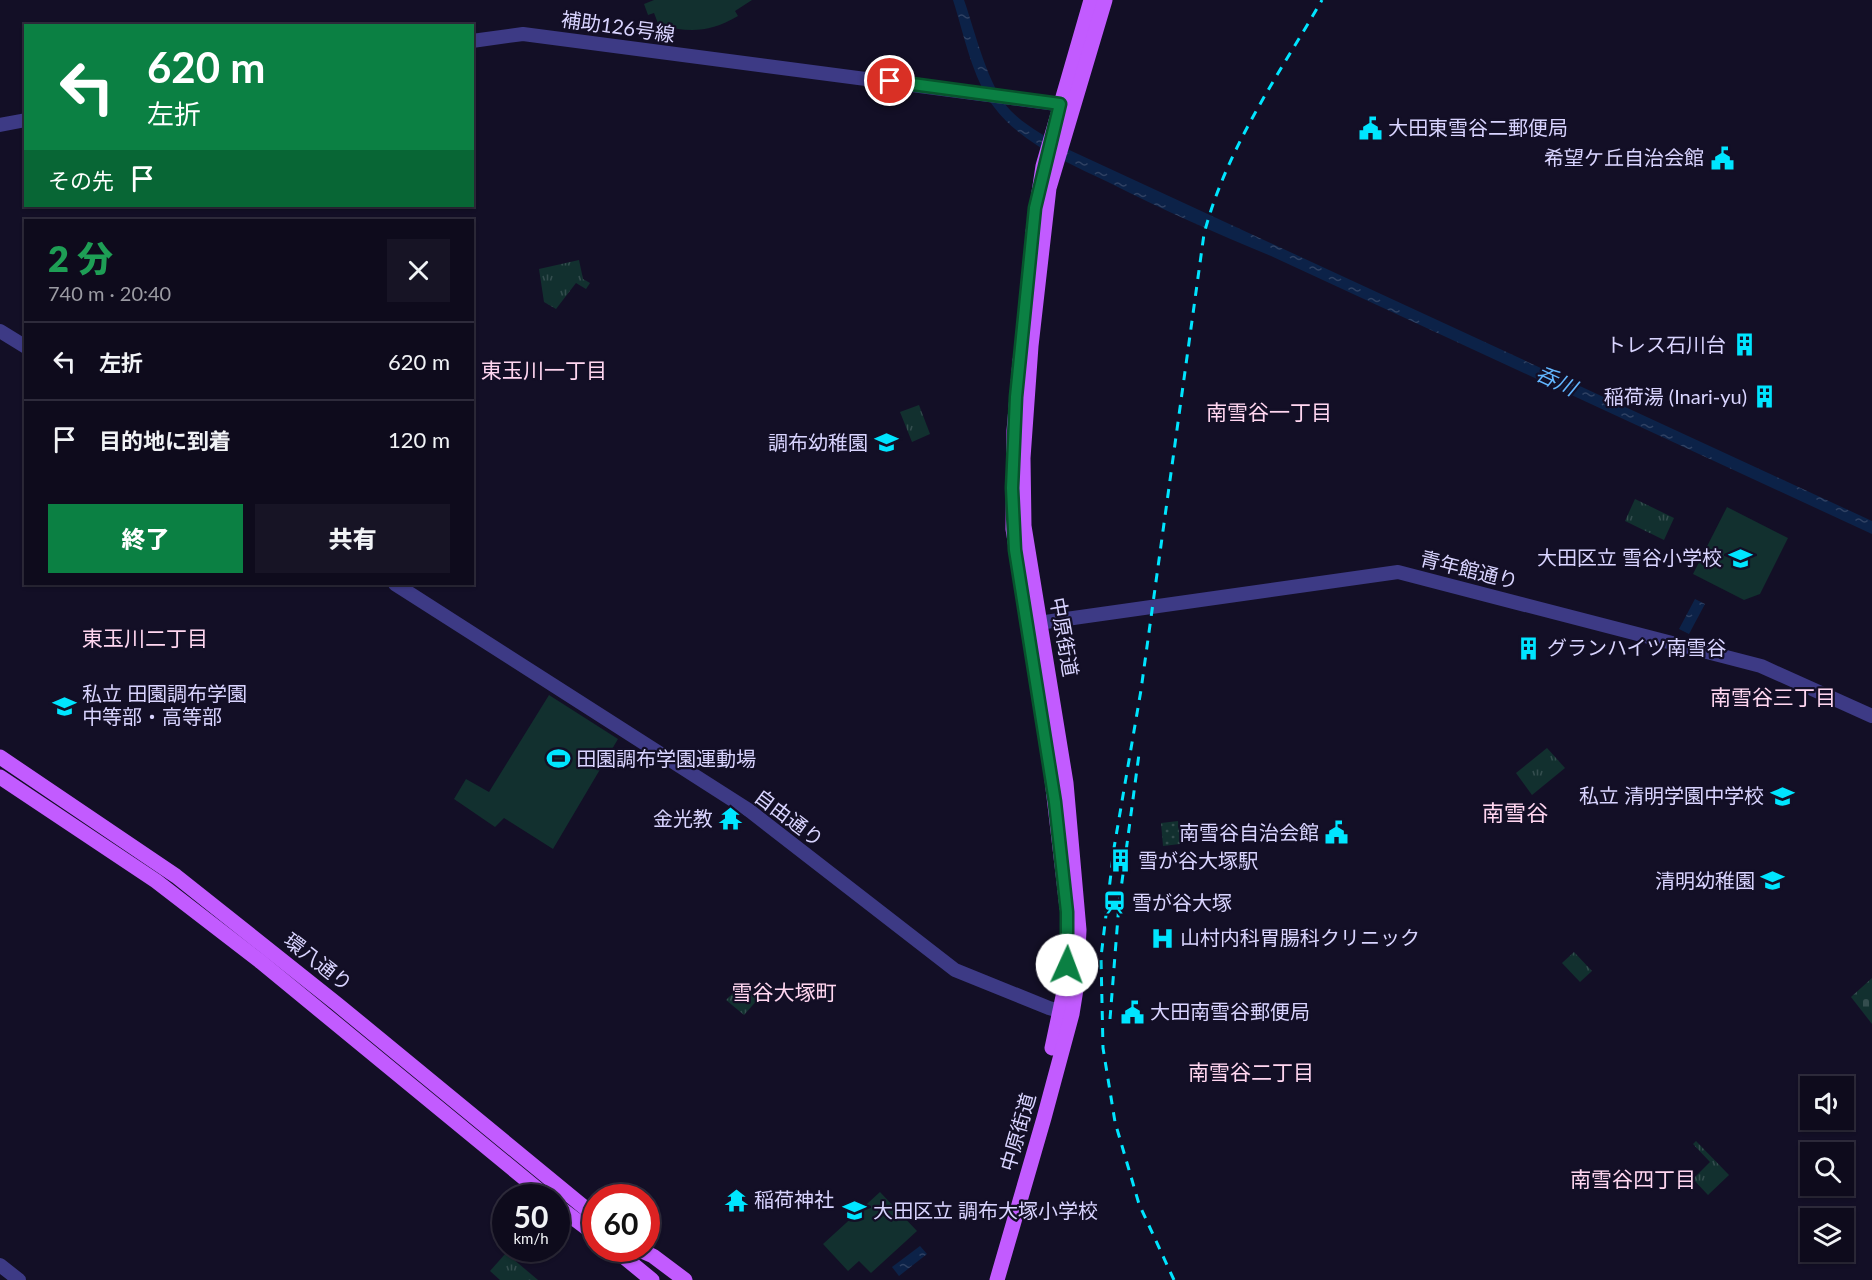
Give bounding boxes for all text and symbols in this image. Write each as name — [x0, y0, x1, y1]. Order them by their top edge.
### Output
street label: 補助126号線 — [560, 6, 677, 46]
text: 620 m — [147, 42, 265, 92]
icon: left — [48, 48, 126, 126]
pin — [864, 55, 915, 106]
icon: arrive — [873, 64, 906, 97]
text: 左折 — [147, 97, 201, 130]
public building icon: 大田東雪谷二郵便局 — [1357, 115, 1383, 141]
place label: 大田東雪谷二郵便局 — [1388, 115, 1568, 139]
place label: 希望ケ丘自治会館 — [1544, 145, 1704, 169]
public building icon: 希望ケ丘自治会館 — [1709, 145, 1735, 171]
icon: arrive — [126, 162, 159, 195]
text: その先 — [48, 167, 114, 194]
text: 2 分 — [48, 236, 113, 280]
button: close — [387, 239, 450, 302]
text: 740 m · 20:40 — [48, 281, 171, 305]
place label: トレス石川台 — [1606, 332, 1726, 356]
building icon: トレス石川台 — [1731, 332, 1757, 358]
icon: left — [48, 345, 81, 378]
text: 620 m — [388, 348, 450, 375]
text: 左折 — [99, 349, 143, 376]
district label: 東玉川一丁目 — [481, 357, 607, 382]
water label: 呑川 — [1532, 359, 1583, 401]
place label: 稲荷湯 (Inari-yu) — [1604, 384, 1747, 408]
building icon: 稲荷湯 (Inari-yu) — [1752, 384, 1778, 410]
district label: 南雪谷一丁目 — [1206, 399, 1332, 424]
icon: arrive — [48, 423, 81, 456]
text: 120 m — [388, 426, 450, 453]
text: 目的地に到着 — [99, 427, 231, 454]
place label: 調布幼稚園 — [768, 430, 868, 454]
school or university icon: 調布幼稚園 — [873, 430, 899, 456]
button: 終了 — [48, 504, 243, 573]
button: 共有 — [255, 504, 450, 573]
street label: 青年館通り — [1418, 545, 1521, 593]
place label: 大田区立 雪谷小学校 — [1537, 545, 1722, 569]
school or university icon: 大田区立 雪谷小学校 — [1727, 545, 1753, 571]
street label: 中原街道 — [1046, 595, 1084, 678]
district label: 東玉川二丁目 — [82, 625, 208, 650]
building icon: グランハイツ南雪谷 — [1516, 635, 1542, 661]
place label: グランハイツ南雪谷 — [1547, 635, 1727, 659]
place label: 私立 田園調布学園 中等部・高等部 — [82, 681, 247, 728]
district label: 南雪谷三丁目 — [1710, 684, 1836, 709]
school or university icon: 私立 田園調布学園 中等部・高等部 — [51, 693, 77, 719]
sports icon: 田園調布学園運動場 — [545, 746, 571, 772]
place label: 田園調布学園運動場 — [576, 746, 756, 770]
place label: 私立 清明学園中学校 — [1579, 783, 1764, 807]
school or university icon: 私立 清明学園中学校 — [1769, 783, 1795, 809]
street label: 自由通り — [750, 784, 829, 851]
district label: 南雪谷 — [1482, 799, 1548, 826]
place label: 金光教 — [653, 806, 713, 830]
temple icon: 金光教 — [718, 806, 744, 832]
place label: 南雪谷自治会館 — [1179, 820, 1319, 844]
public building icon: 南雪谷自治会館 — [1324, 820, 1350, 846]
building icon: 雪が谷大塚駅 — [1107, 848, 1133, 874]
place label: 雪が谷大塚駅 — [1138, 848, 1258, 872]
place label: 清明幼稚園 — [1655, 868, 1755, 892]
school or university icon: 清明幼稚園 — [1760, 868, 1786, 894]
station icon: 雪が谷大塚 — [1101, 890, 1127, 916]
place label: 雪が谷大塚 — [1132, 890, 1232, 914]
hospital icon: 山村内科胃腸科クリニック — [1149, 925, 1175, 951]
place label: 山村内科胃腸科クリニック — [1180, 925, 1420, 949]
street label: 環八通り — [280, 927, 358, 995]
position arrow — [1035, 933, 1099, 997]
district label: 雪谷大塚町 — [732, 979, 837, 1004]
public building icon: 大田南雪谷郵便局 — [1119, 999, 1145, 1025]
place label: 大田南雪谷郵便局 — [1150, 999, 1310, 1023]
district label: 南雪谷二丁目 — [1188, 1059, 1314, 1084]
map controls — [1800, 1076, 1854, 1262]
button: sound — [1800, 1076, 1854, 1130]
street label: 中原街道 — [994, 1090, 1040, 1173]
button: search — [1800, 1142, 1854, 1196]
district label: 南雪谷四丁目 — [1570, 1166, 1696, 1191]
speed limit sign: 60 — [582, 1184, 660, 1262]
temple icon: 稲荷神社 — [723, 1187, 749, 1213]
place label: 稲荷神社 — [754, 1187, 834, 1211]
text: 50 — [514, 1198, 548, 1234]
school or university icon: 大田区立 調布大塚小学校 — [842, 1198, 868, 1224]
place label: 大田区立 調布大塚小学校 — [873, 1198, 1098, 1222]
button: layers — [1800, 1208, 1854, 1262]
text: km/h — [513, 1229, 549, 1247]

